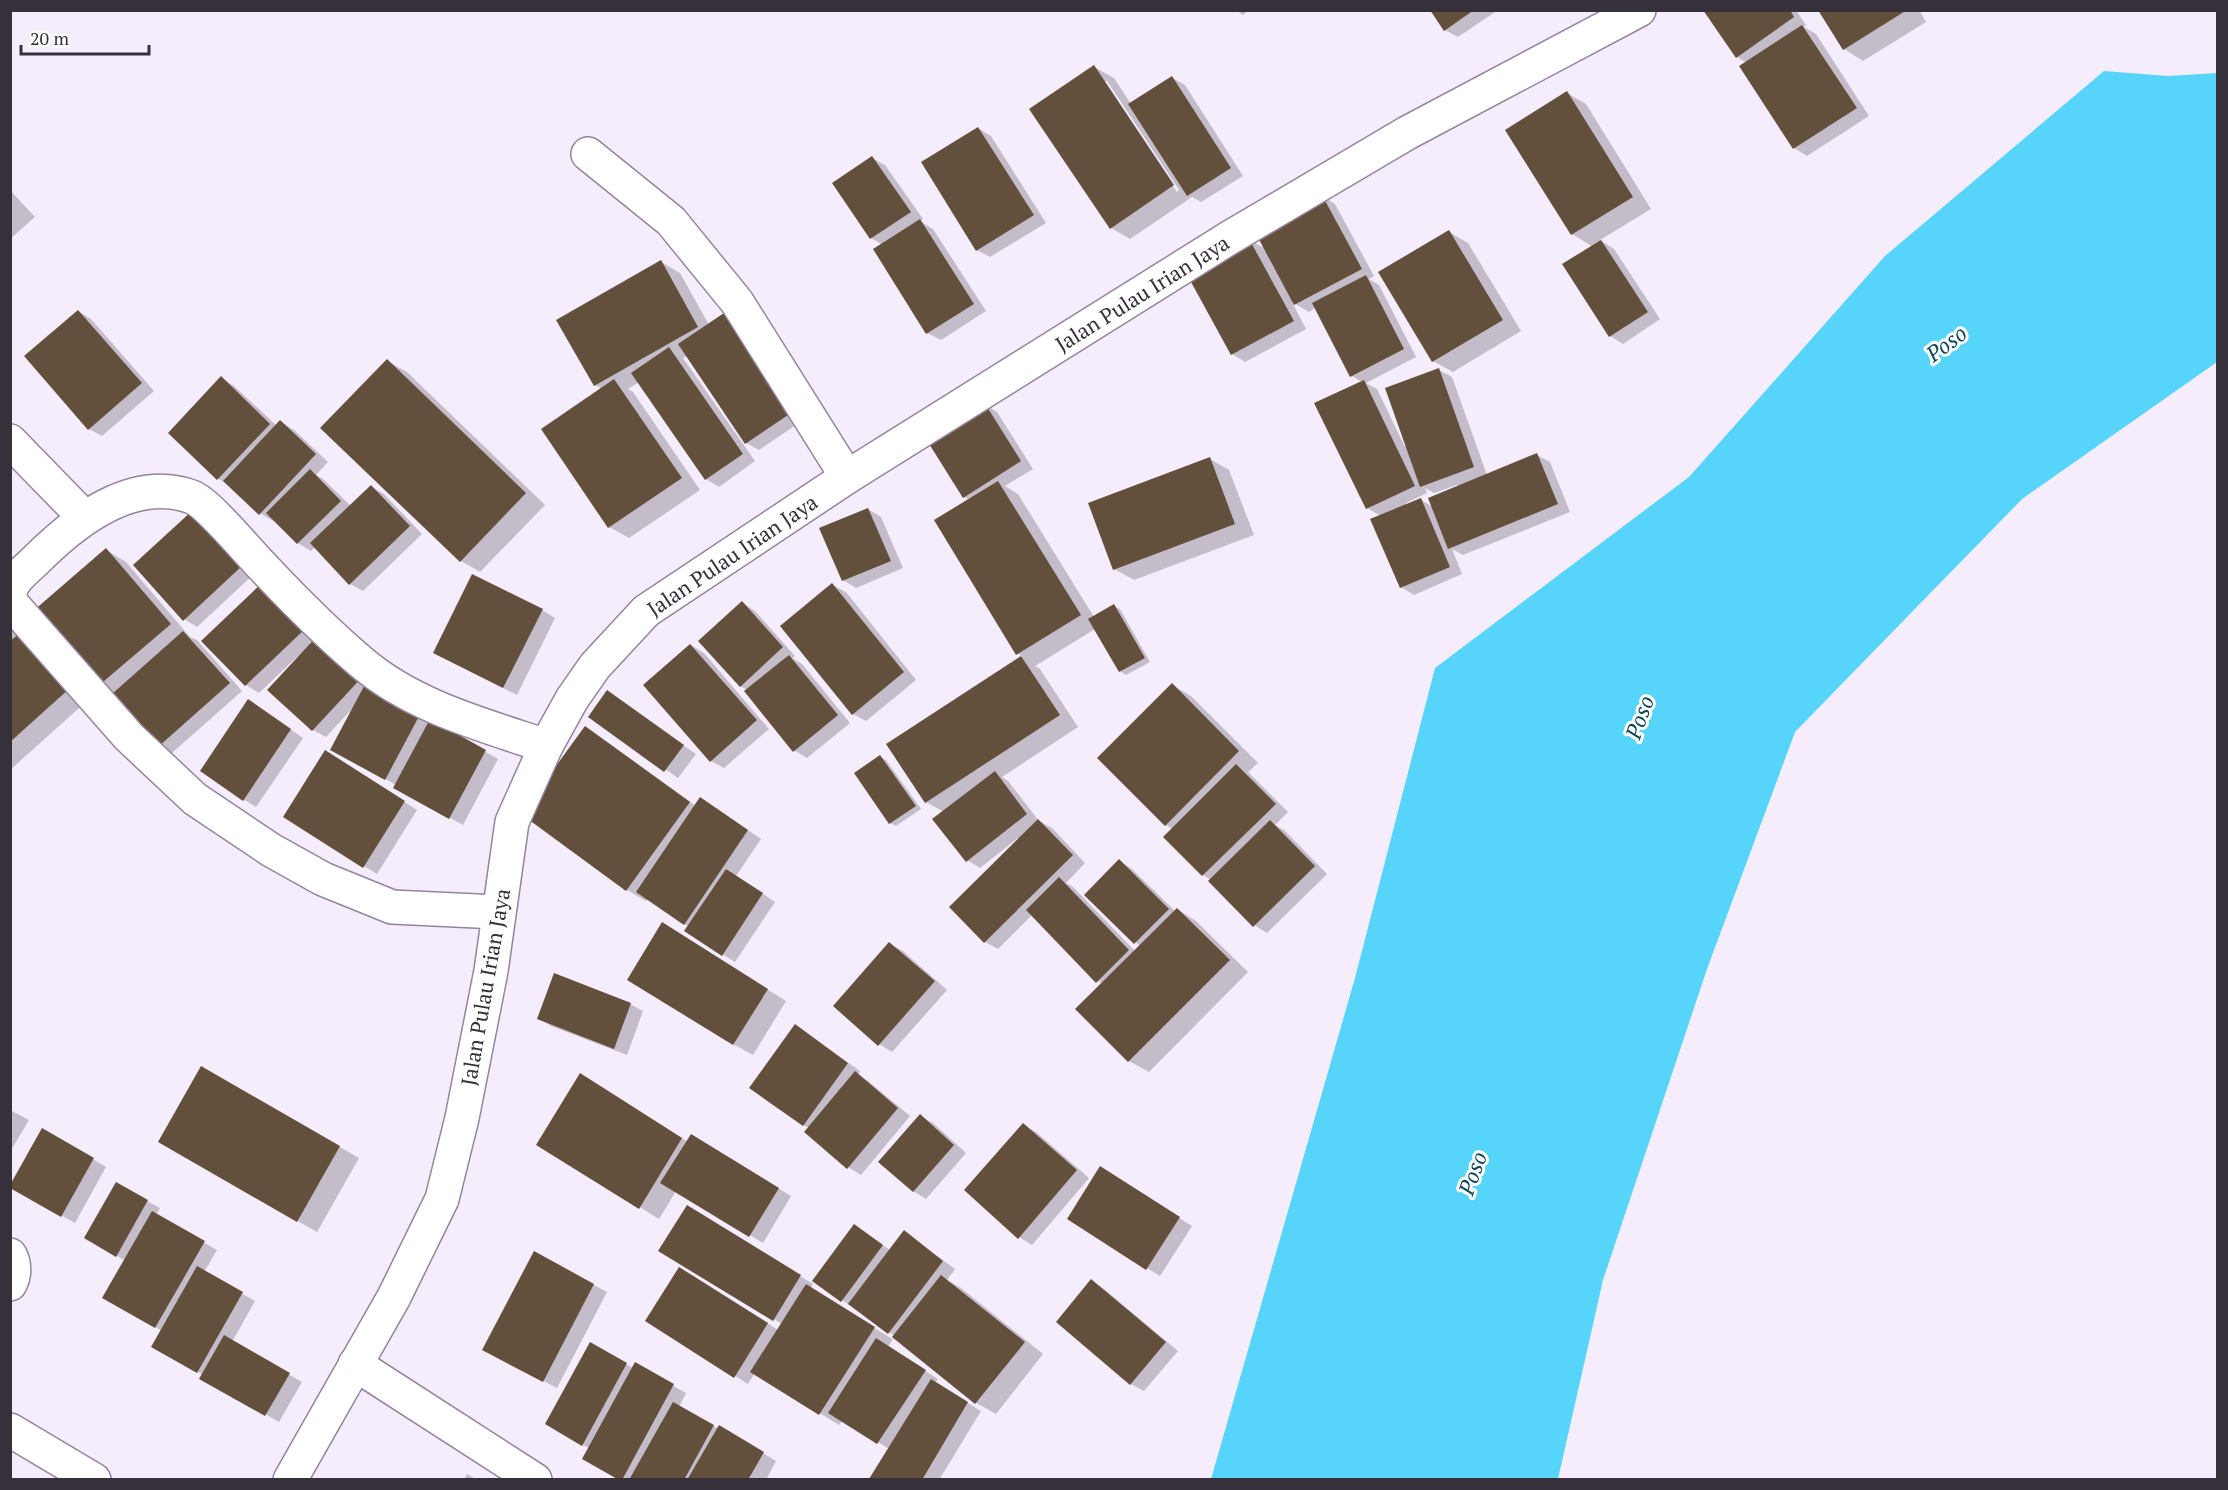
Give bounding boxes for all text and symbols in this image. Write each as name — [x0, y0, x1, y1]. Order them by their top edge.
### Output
scale bar — [21, 18, 148, 56]
text: 20 m — [30, 26, 70, 50]
street label: Jalan Pulau Irian Jaya — [1050, 228, 1234, 358]
water label: Poso — [1919, 318, 1972, 368]
street label: Jalan Pulau Irian Jaya — [641, 487, 823, 622]
water label: Poso — [1617, 691, 1660, 744]
street label: Jalan Pulau Irian Jaya — [454, 886, 516, 1088]
water label: Poso — [1450, 1147, 1493, 1200]

